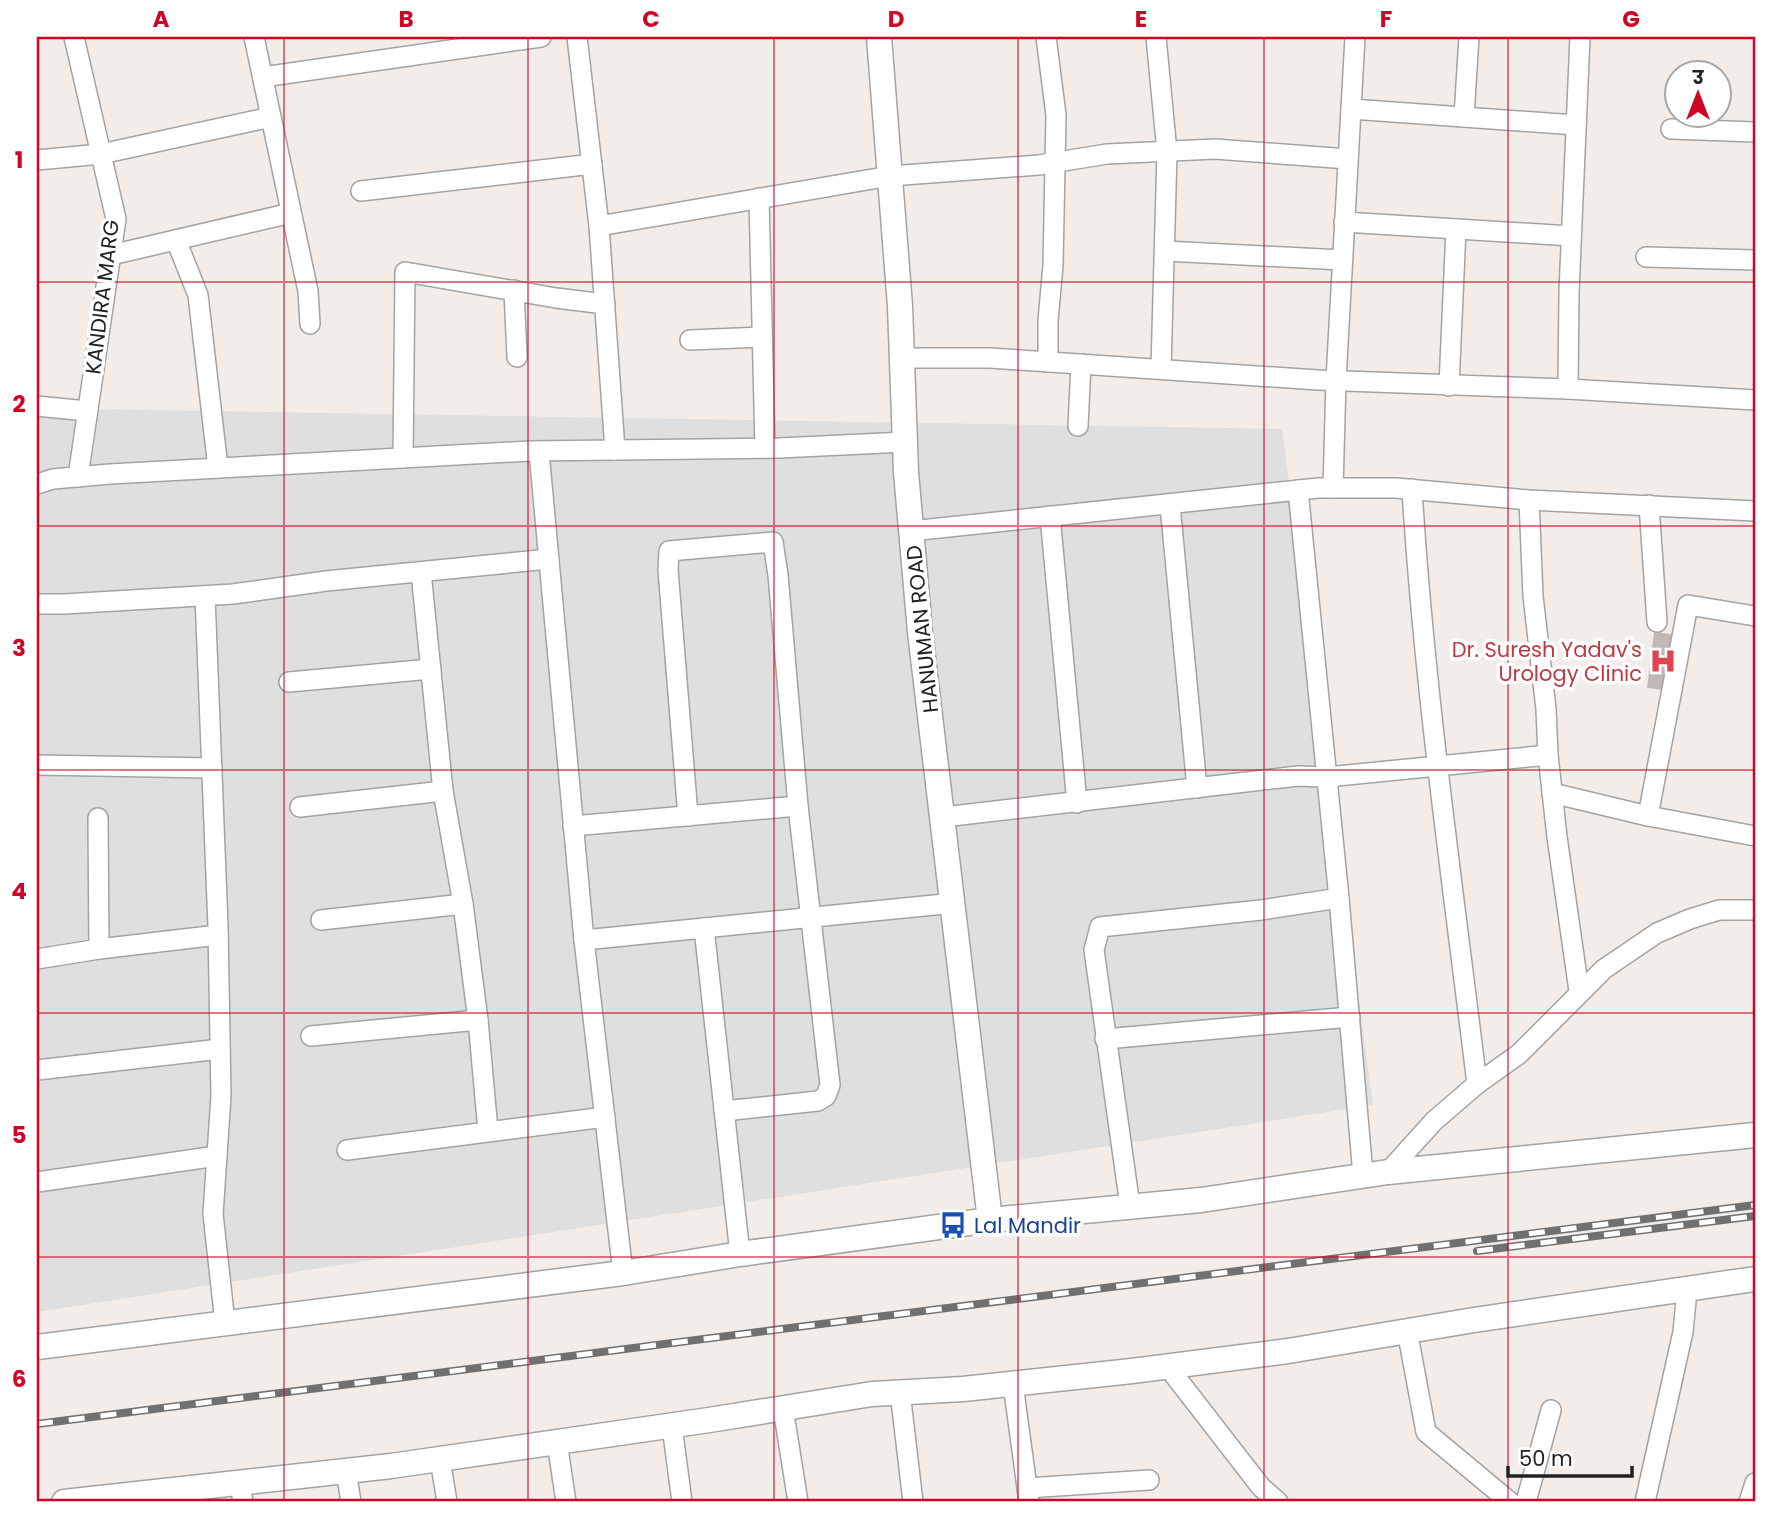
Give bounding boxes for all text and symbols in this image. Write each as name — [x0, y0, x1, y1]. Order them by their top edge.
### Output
text: A — [153, 3, 170, 35]
text: B — [398, 3, 414, 35]
text: C — [642, 3, 660, 35]
text: D — [888, 3, 904, 35]
text: E — [1135, 3, 1147, 35]
text: F — [1380, 3, 1392, 35]
text: G — [1622, 3, 1640, 35]
north arrow — [1662, 60, 1732, 130]
text: उ — [1692, 64, 1705, 91]
text: 1 — [15, 144, 23, 176]
street label: KANDIRA MARG — [78, 218, 126, 376]
text: 2 — [12, 388, 26, 420]
street label: HANUMAN ROAD — [899, 544, 945, 714]
text: 3 — [12, 632, 26, 664]
place label: Dr. Suresh Yadav's Urology Clinic — [1452, 635, 1642, 688]
hospital icon: Dr. Suresh Yadav's Urology Clinic — [1648, 646, 1678, 676]
text: 4 — [11, 875, 27, 907]
text: 5 — [12, 1119, 26, 1151]
bus stop icon: Lal Mandir — [938, 1210, 968, 1240]
place label: Lal Mandir — [974, 1211, 1081, 1240]
text: 6 — [12, 1363, 26, 1395]
scale bar — [1508, 1434, 1633, 1478]
text: 50 m — [1519, 1444, 1573, 1473]

